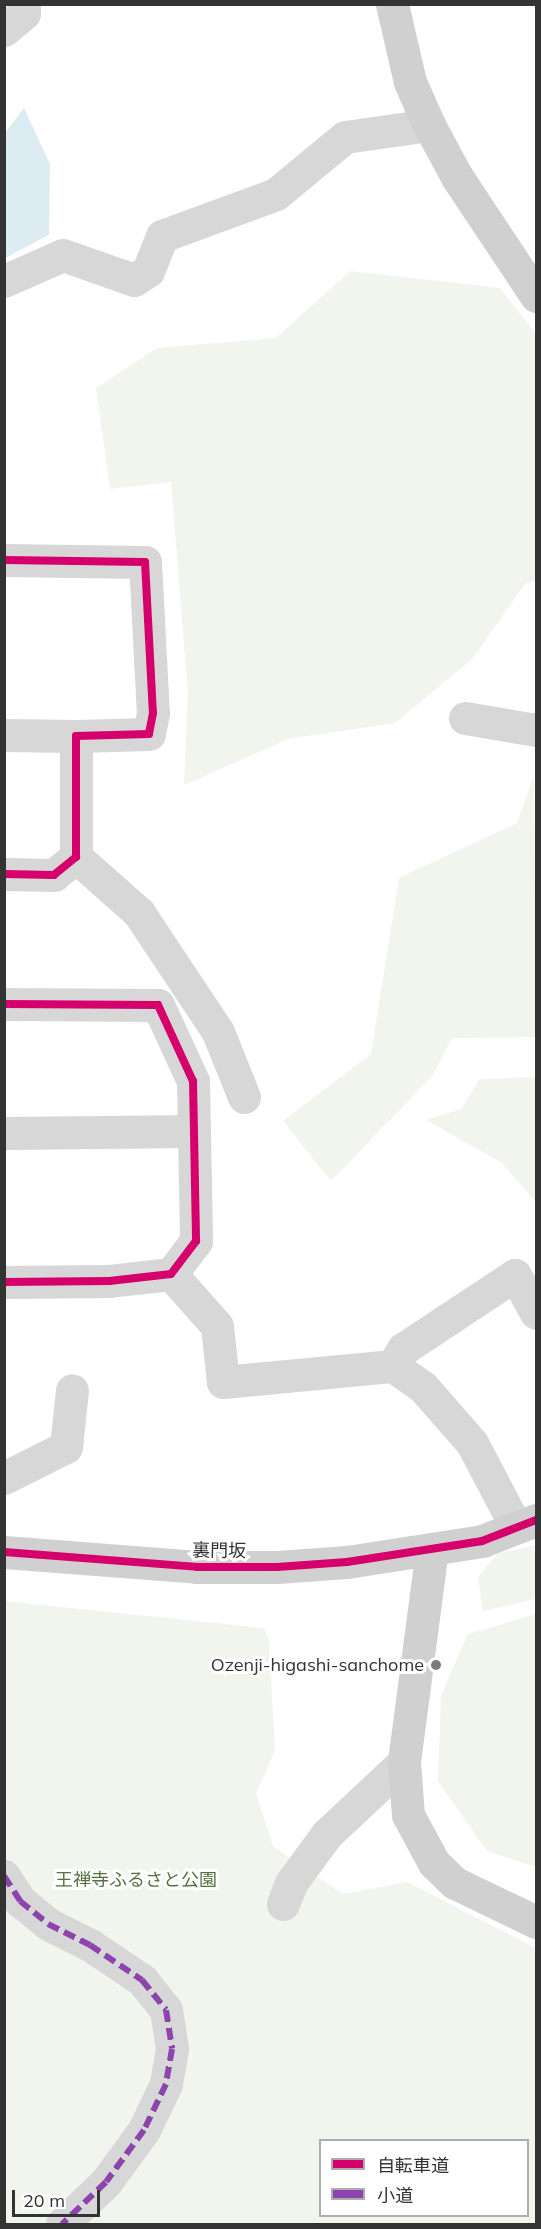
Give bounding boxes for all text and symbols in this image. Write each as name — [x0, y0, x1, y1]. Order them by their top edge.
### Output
street label: 裏門坂 — [192, 1540, 246, 1562]
place label: Ozenji-higashi-sanchome — [211, 1654, 424, 1676]
marker: Ozenji-higashi-sanchome — [429, 1658, 443, 1672]
park label: 王禅寺ふるさと公園 — [55, 1869, 217, 1891]
legend — [319, 2139, 529, 2217]
text: 自転車道 — [377, 2154, 449, 2177]
scale bar — [15, 2178, 104, 2216]
text: 小道 — [377, 2184, 413, 2207]
text: 20 m — [23, 2189, 65, 2212]

